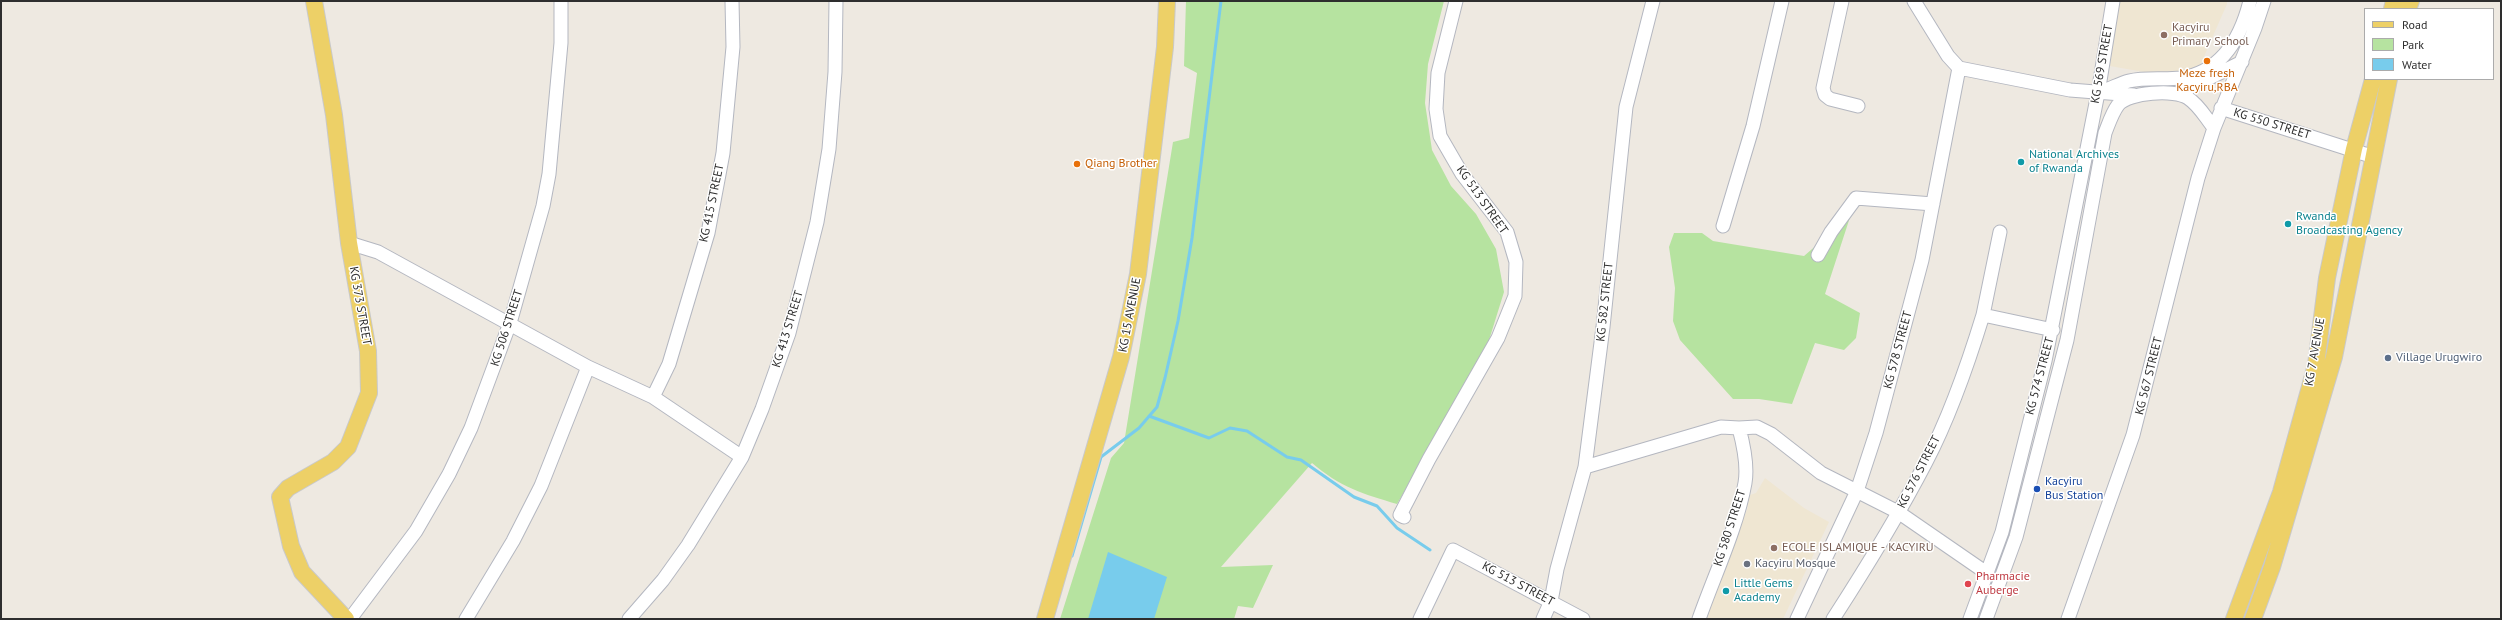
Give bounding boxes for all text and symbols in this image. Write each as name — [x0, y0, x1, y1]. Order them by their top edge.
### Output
legend — [2364, 8, 2494, 80]
text: Road — [2402, 17, 2427, 32]
place label: Kacyiru Primary School — [2172, 21, 2249, 49]
street label: KG 569 STREET — [2088, 23, 2116, 105]
marker: Kacyiru Primary School — [2159, 30, 2169, 40]
text: Park — [2402, 37, 2424, 52]
marker: Meze fresh Kacyiru,RBA — [2202, 56, 2212, 66]
text: Water — [2402, 57, 2432, 72]
place label: Meze fresh Kacyiru,RBA — [2176, 67, 2238, 95]
street label: KG 550 STREET — [2232, 105, 2312, 143]
place label: National Archives of Rwanda — [2029, 148, 2119, 176]
place label: Qiang Brother — [1085, 157, 1157, 171]
marker: National Archives of Rwanda — [2016, 157, 2026, 167]
marker: Qiang Brother — [1072, 159, 1082, 169]
street label: KG 415 STREET — [697, 162, 727, 244]
street label: KG 513 STREET — [1453, 163, 1511, 237]
place label: Rwanda Broadcasting Agency — [2296, 210, 2403, 238]
marker: Rwanda Broadcasting Agency — [2283, 219, 2293, 229]
street label: KG 582 STREET — [1594, 262, 1616, 342]
street label: KG 373 STREET — [346, 265, 374, 347]
street label: KG 15 AVENUE — [1116, 277, 1144, 353]
street label: KG 506 STREET — [488, 288, 526, 368]
street label: KG 413 STREET — [769, 289, 807, 369]
street label: KG 578 STREET — [1881, 310, 1915, 390]
street label: KG 7 AVENUE — [2302, 317, 2328, 387]
street label: KG 574 STREET — [2023, 336, 2057, 416]
street label: KG 567 STREET — [2132, 336, 2166, 416]
place label: Village Urugwiro — [2396, 351, 2482, 365]
marker: Village Urugwiro — [2383, 353, 2393, 363]
street label: KG 576 STREET — [1894, 433, 1944, 511]
place label: Kacyiru Bus Station — [2045, 475, 2103, 503]
marker: Kacyiru Bus Station — [2032, 484, 2042, 494]
street label: KG 580 STREET — [1711, 488, 1749, 568]
place label: ECOLE ISLAMIQUE - KACYIRU — [1782, 541, 1934, 555]
marker: ECOLE ISLAMIQUE - KACYIRU — [1769, 543, 1779, 553]
place label: Kacyiru Mosque — [1755, 557, 1836, 571]
street label: KG 513 STREET — [1479, 559, 1557, 609]
marker: Kacyiru Mosque — [1742, 559, 1752, 569]
place label: Pharmacie Auberge — [1976, 570, 2030, 598]
place label: Little Gems Academy — [1734, 577, 1793, 605]
marker: Pharmacie Auberge — [1963, 579, 1973, 589]
marker: Little Gems Academy — [1721, 586, 1731, 596]

